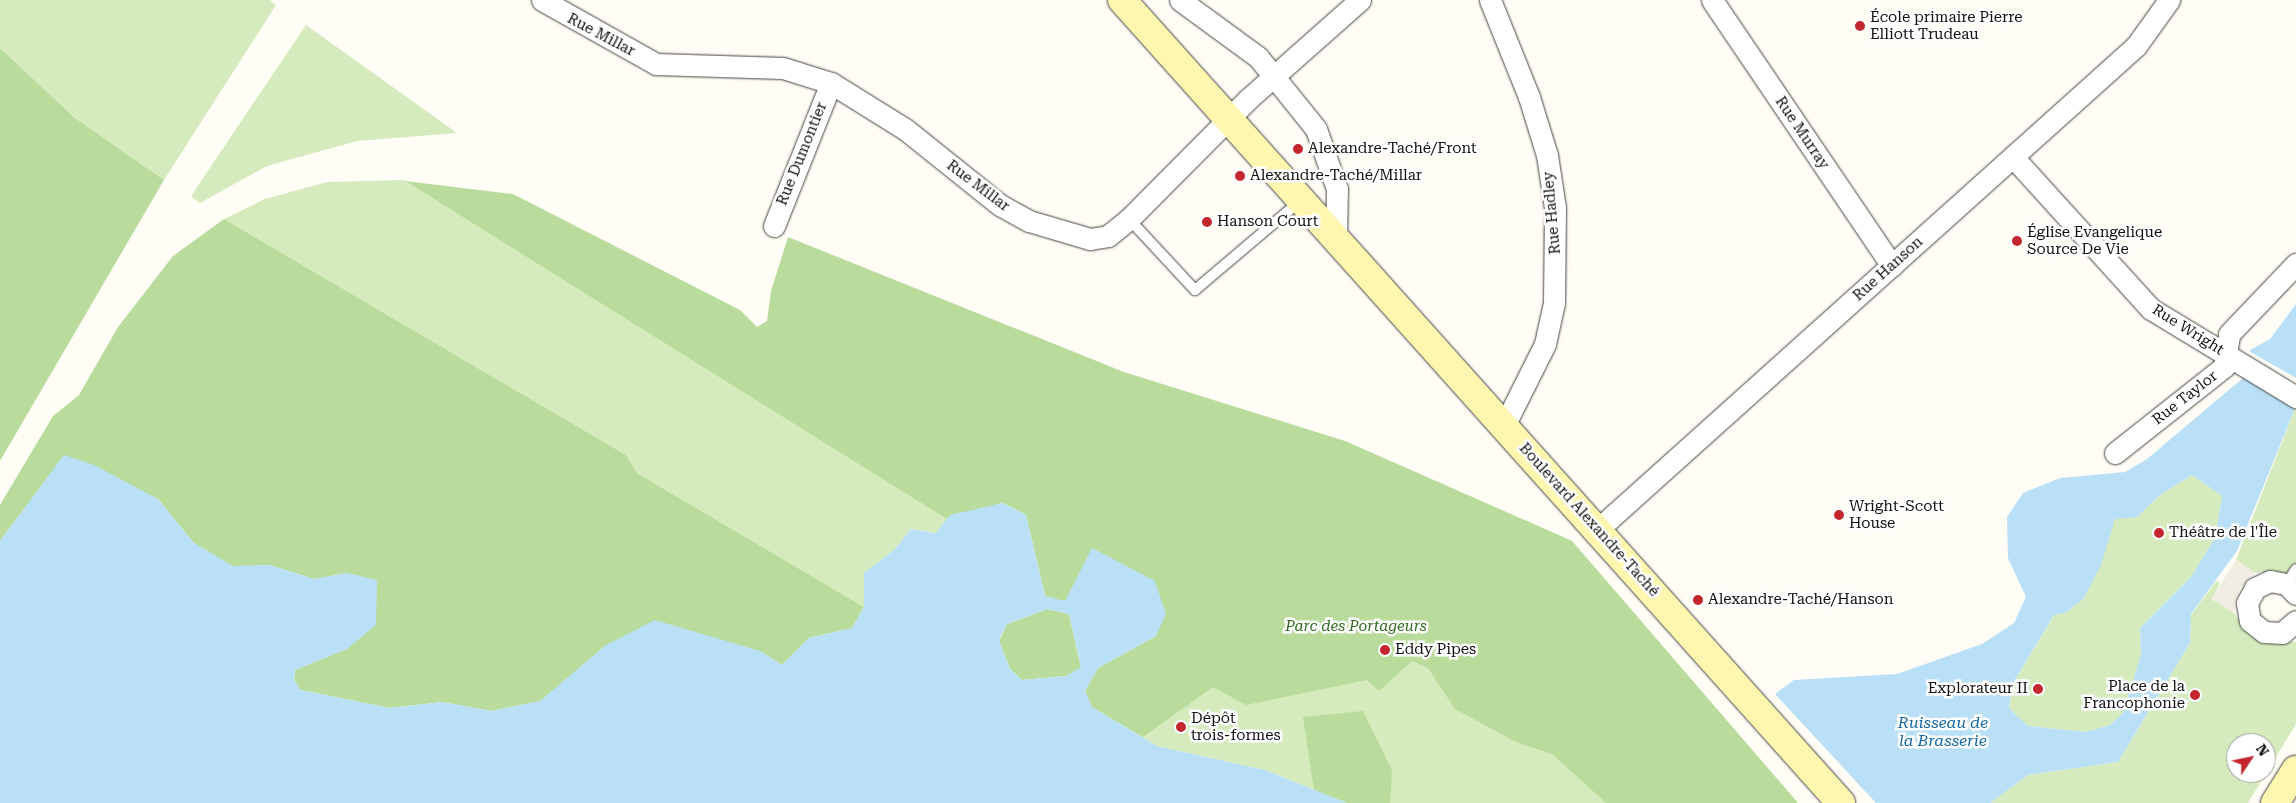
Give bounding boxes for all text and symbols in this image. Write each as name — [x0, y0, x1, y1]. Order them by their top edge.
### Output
place label: École primaire Pierre Elliott Trudeau — [1870, 8, 2022, 43]
street label: Rue Millar — [564, 10, 638, 60]
marker: École primaire Pierre Elliott Trudeau — [1854, 20, 1866, 32]
street label: Rue Murray — [1771, 93, 1833, 173]
street label: Rue Dumontier — [773, 100, 831, 208]
place label: Alexandre-Taché/Front — [1308, 140, 1477, 158]
marker: Alexandre-Taché/Front — [1292, 143, 1304, 155]
street label: Rue Millar — [943, 156, 1013, 216]
place label: Alexandre-Taché/Millar — [1250, 167, 1422, 185]
marker: Alexandre-Taché/Millar — [1234, 170, 1246, 182]
street label: Rue Hadley — [1539, 171, 1565, 255]
place label: Hanson Court — [1217, 213, 1318, 231]
marker: Hanson Court — [1201, 216, 1213, 228]
place label: Église Evangelique Source De Vie — [2027, 223, 2162, 258]
street label: Rue Hanson — [1849, 233, 1927, 305]
marker: Église Evangelique Source De Vie — [2011, 235, 2023, 247]
street label: Rue Wright — [2149, 301, 2227, 359]
street label: Rue Taylor — [2149, 367, 2221, 429]
street label: Boulevard Alexandre-Taché — [1515, 440, 1663, 600]
place label: Wright-Scott House — [1849, 497, 1944, 532]
marker: Wright-Scott House — [1833, 509, 1845, 521]
place label: Théâtre de l'Île — [2169, 524, 2277, 542]
marker: Théâtre de l'Île — [2153, 527, 2165, 539]
place label: Alexandre-Taché/Hanson — [1708, 591, 1893, 609]
marker: Alexandre-Taché/Hanson — [1692, 594, 1704, 606]
park label: Parc des Portageurs — [1285, 618, 1427, 636]
place label: Eddy Pipes — [1395, 641, 1476, 659]
marker: Eddy Pipes — [1379, 644, 1391, 656]
place label: Place de la Francophonie — [2083, 677, 2185, 712]
place label: Explorateur II — [1928, 680, 2028, 698]
marker: Explorateur II — [2032, 683, 2044, 695]
marker: Place de la Francophonie — [2189, 689, 2201, 701]
place label: Dépôt trois-formes — [1191, 709, 1281, 744]
water label: Ruisseau de la Brasserie — [1898, 713, 1988, 751]
marker: Dépôt trois-formes — [1175, 721, 1187, 733]
north arrow — [2226, 733, 2276, 783]
text: N — [2253, 741, 2272, 759]

